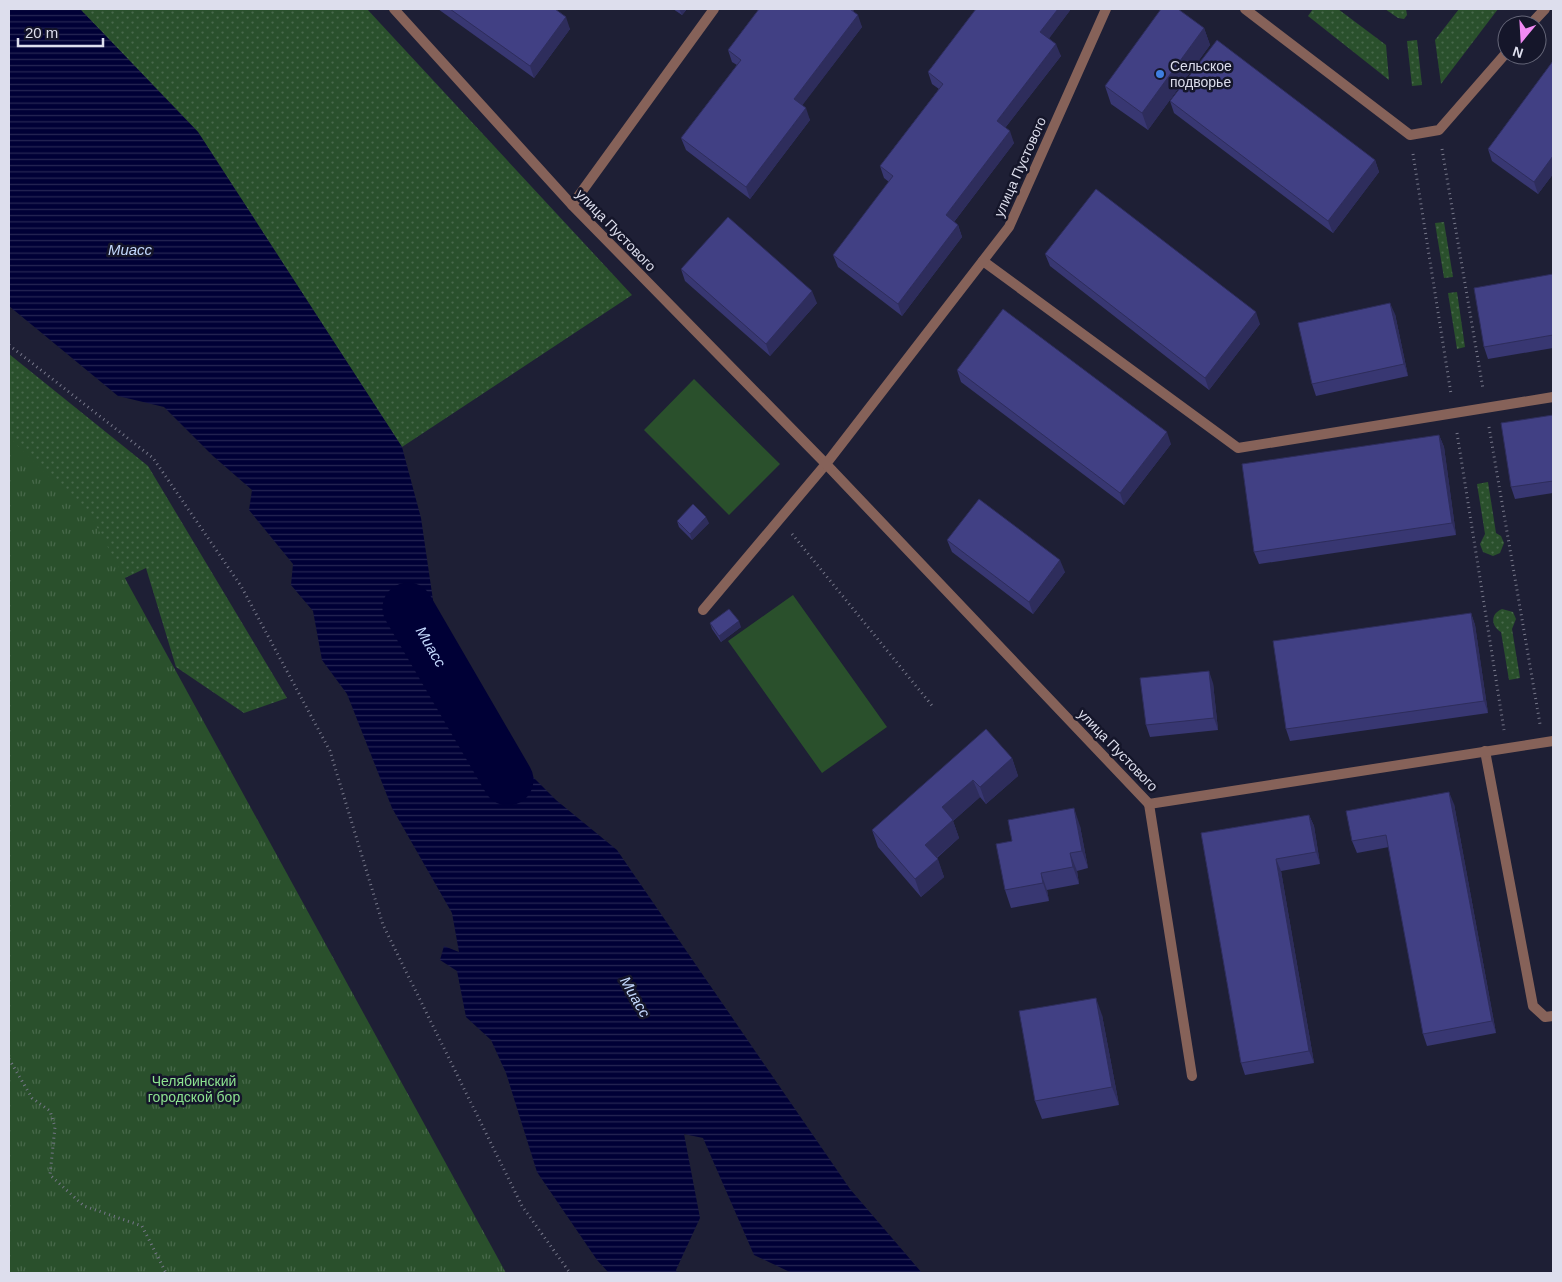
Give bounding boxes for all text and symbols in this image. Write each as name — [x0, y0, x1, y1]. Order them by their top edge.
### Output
scale bar — [18, 15, 102, 47]
north arrow — [1497, 15, 1547, 65]
text: 20 m — [25, 24, 58, 41]
text: N — [1511, 43, 1525, 62]
place label: Сельское подворье — [1170, 58, 1232, 90]
marker: Сельское подворье — [1154, 68, 1166, 80]
street label: улица Пустового — [991, 114, 1049, 220]
street label: улица Пустового — [573, 186, 659, 275]
water label: Миасс — [108, 241, 153, 258]
water label: Миасс — [413, 623, 450, 670]
street label: улица Пустового — [1075, 706, 1161, 795]
water label: Миасс — [617, 973, 654, 1021]
park label: Челябинский городской бор — [148, 1073, 240, 1105]

